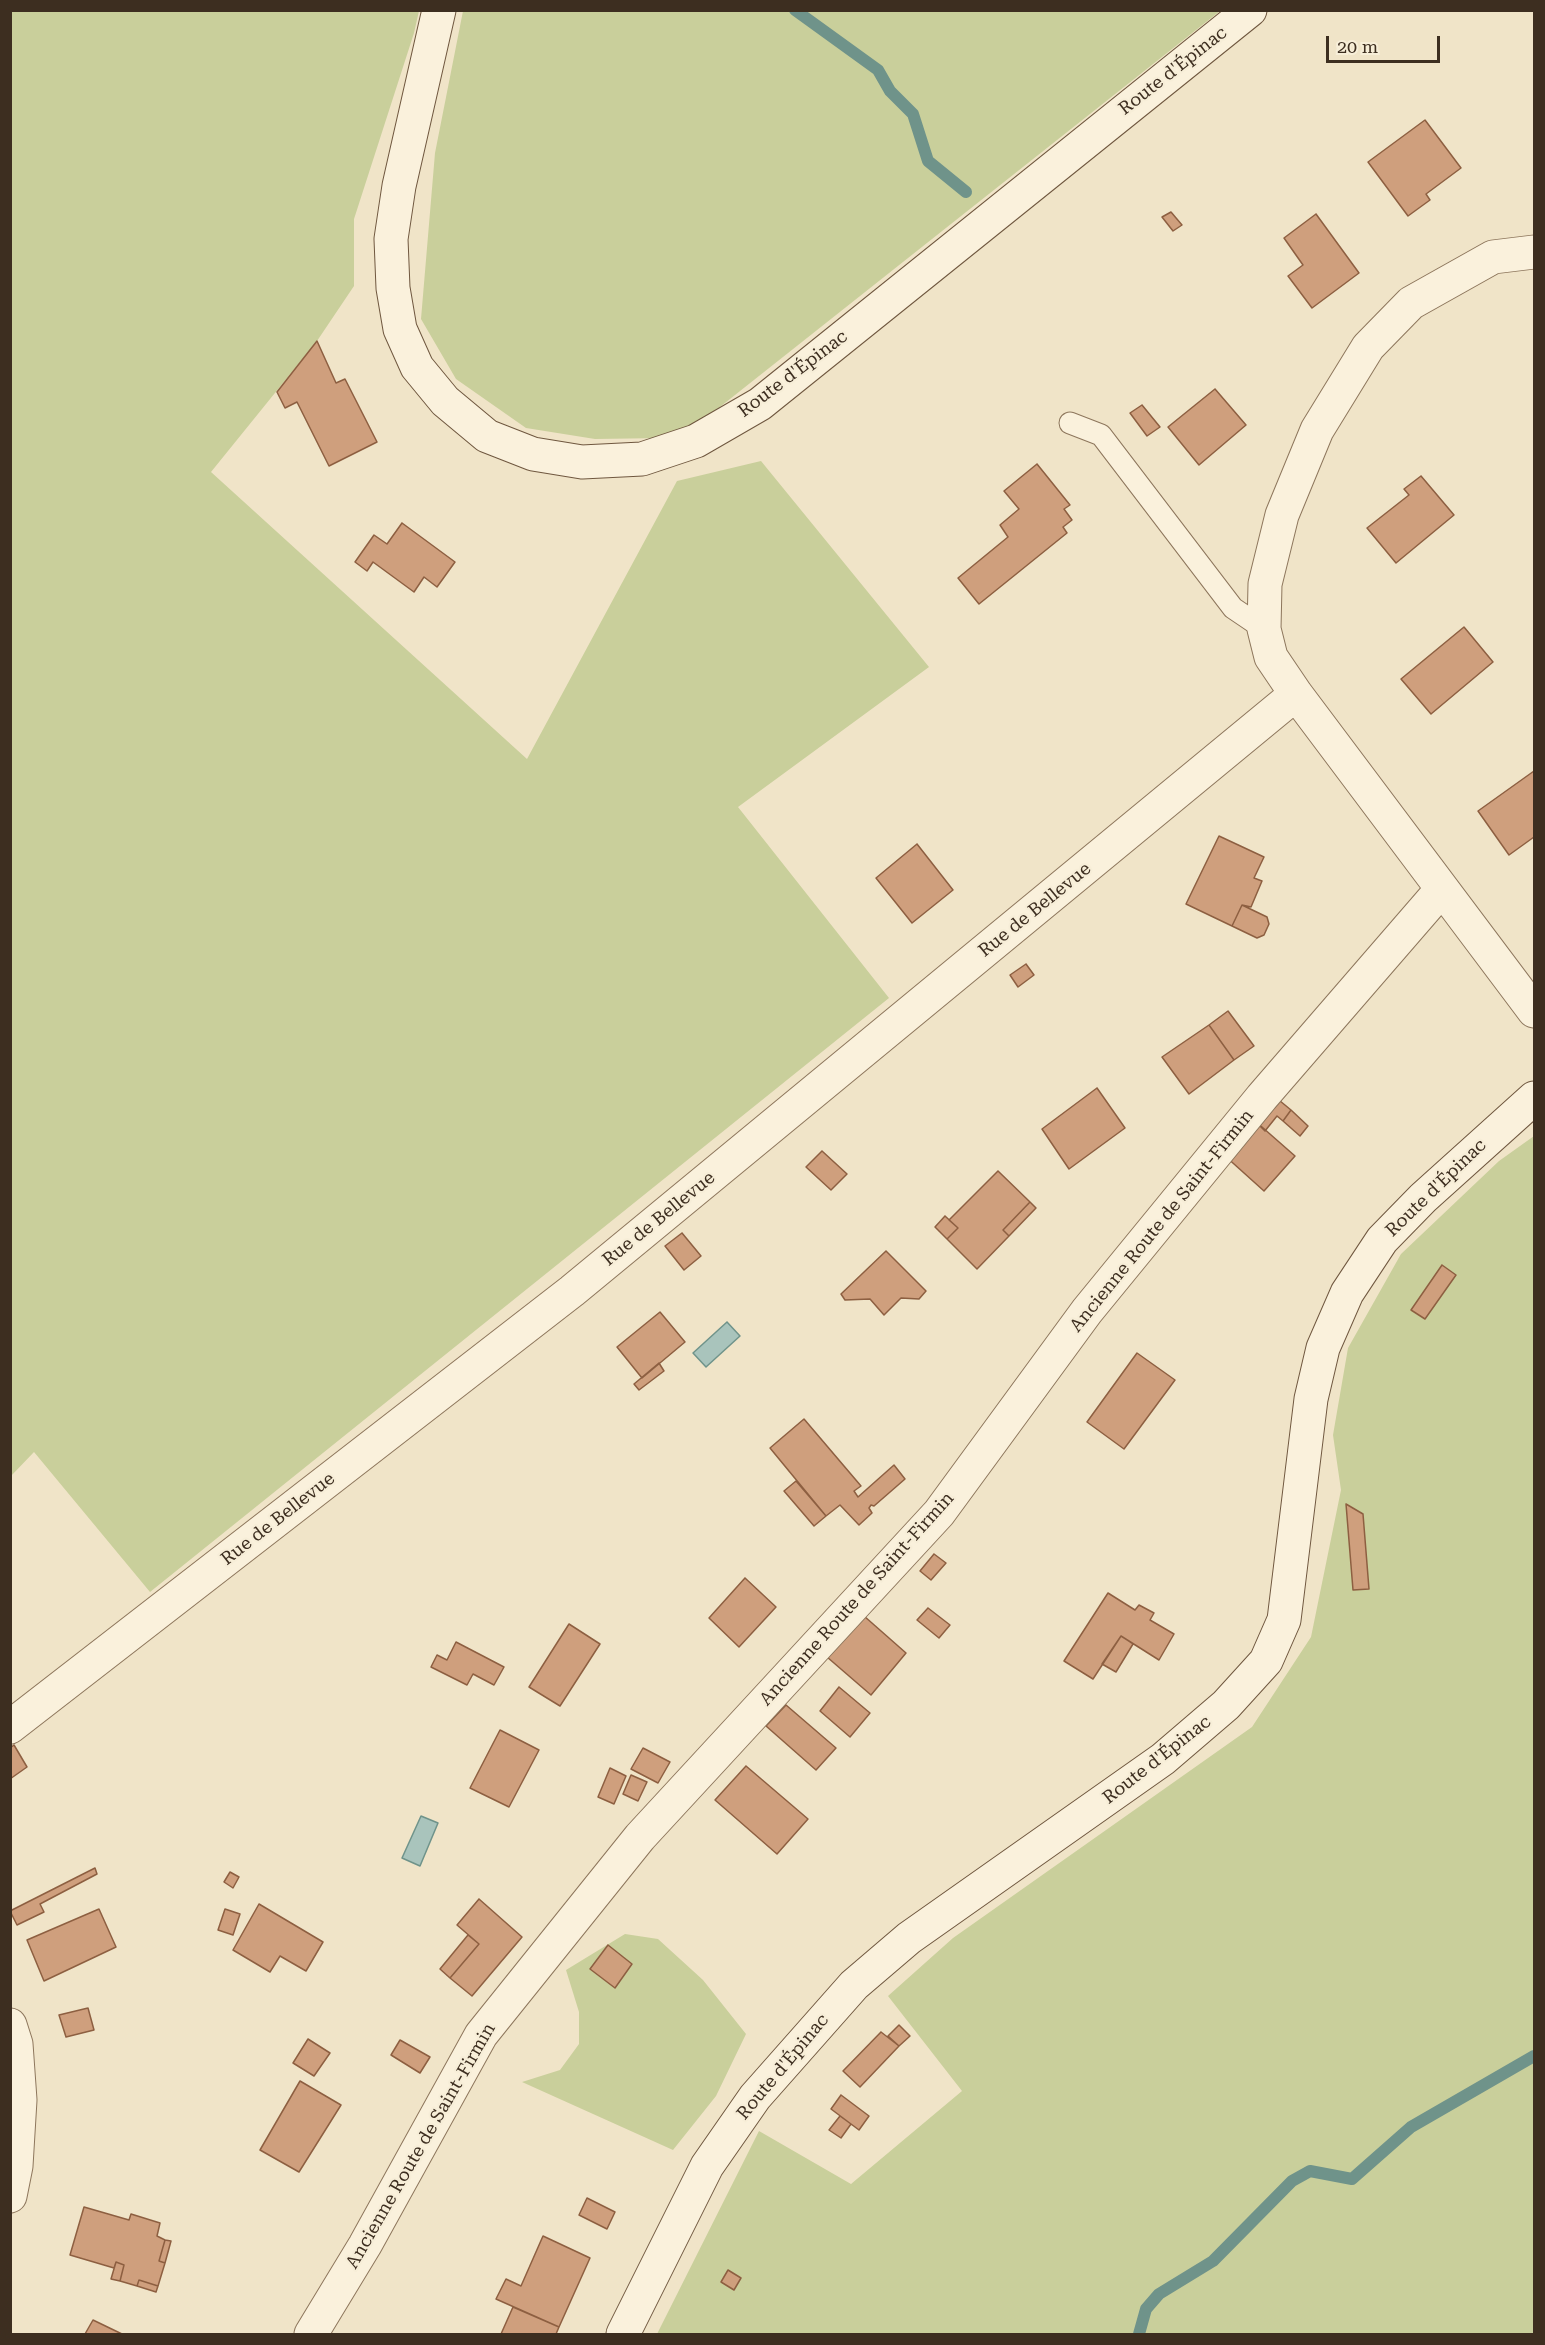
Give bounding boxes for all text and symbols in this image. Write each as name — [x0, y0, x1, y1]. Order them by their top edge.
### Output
street label: Route d'Épinac — [1115, 22, 1231, 120]
scale bar — [1329, 24, 1443, 62]
text: 20 m — [1337, 36, 1378, 57]
street label: Route d'Épinac — [734, 326, 852, 422]
street label: Rue de Bellevue — [975, 858, 1095, 962]
street label: Ancienne Route de Saint-Firmin — [1066, 1105, 1258, 1337]
street label: Route d'Épinac — [1381, 1135, 1491, 1241]
street label: Rue de Bellevue — [599, 1167, 719, 1271]
street label: Rue de Bellevue — [217, 1468, 339, 1570]
street label: Ancienne Route de Saint-Firmin — [755, 1488, 959, 1710]
street label: Route d'Épinac — [1099, 1711, 1215, 1809]
street label: Route d'Épinac — [733, 2010, 833, 2124]
street label: Ancienne Route de Saint-Firmin — [342, 2019, 500, 2273]

